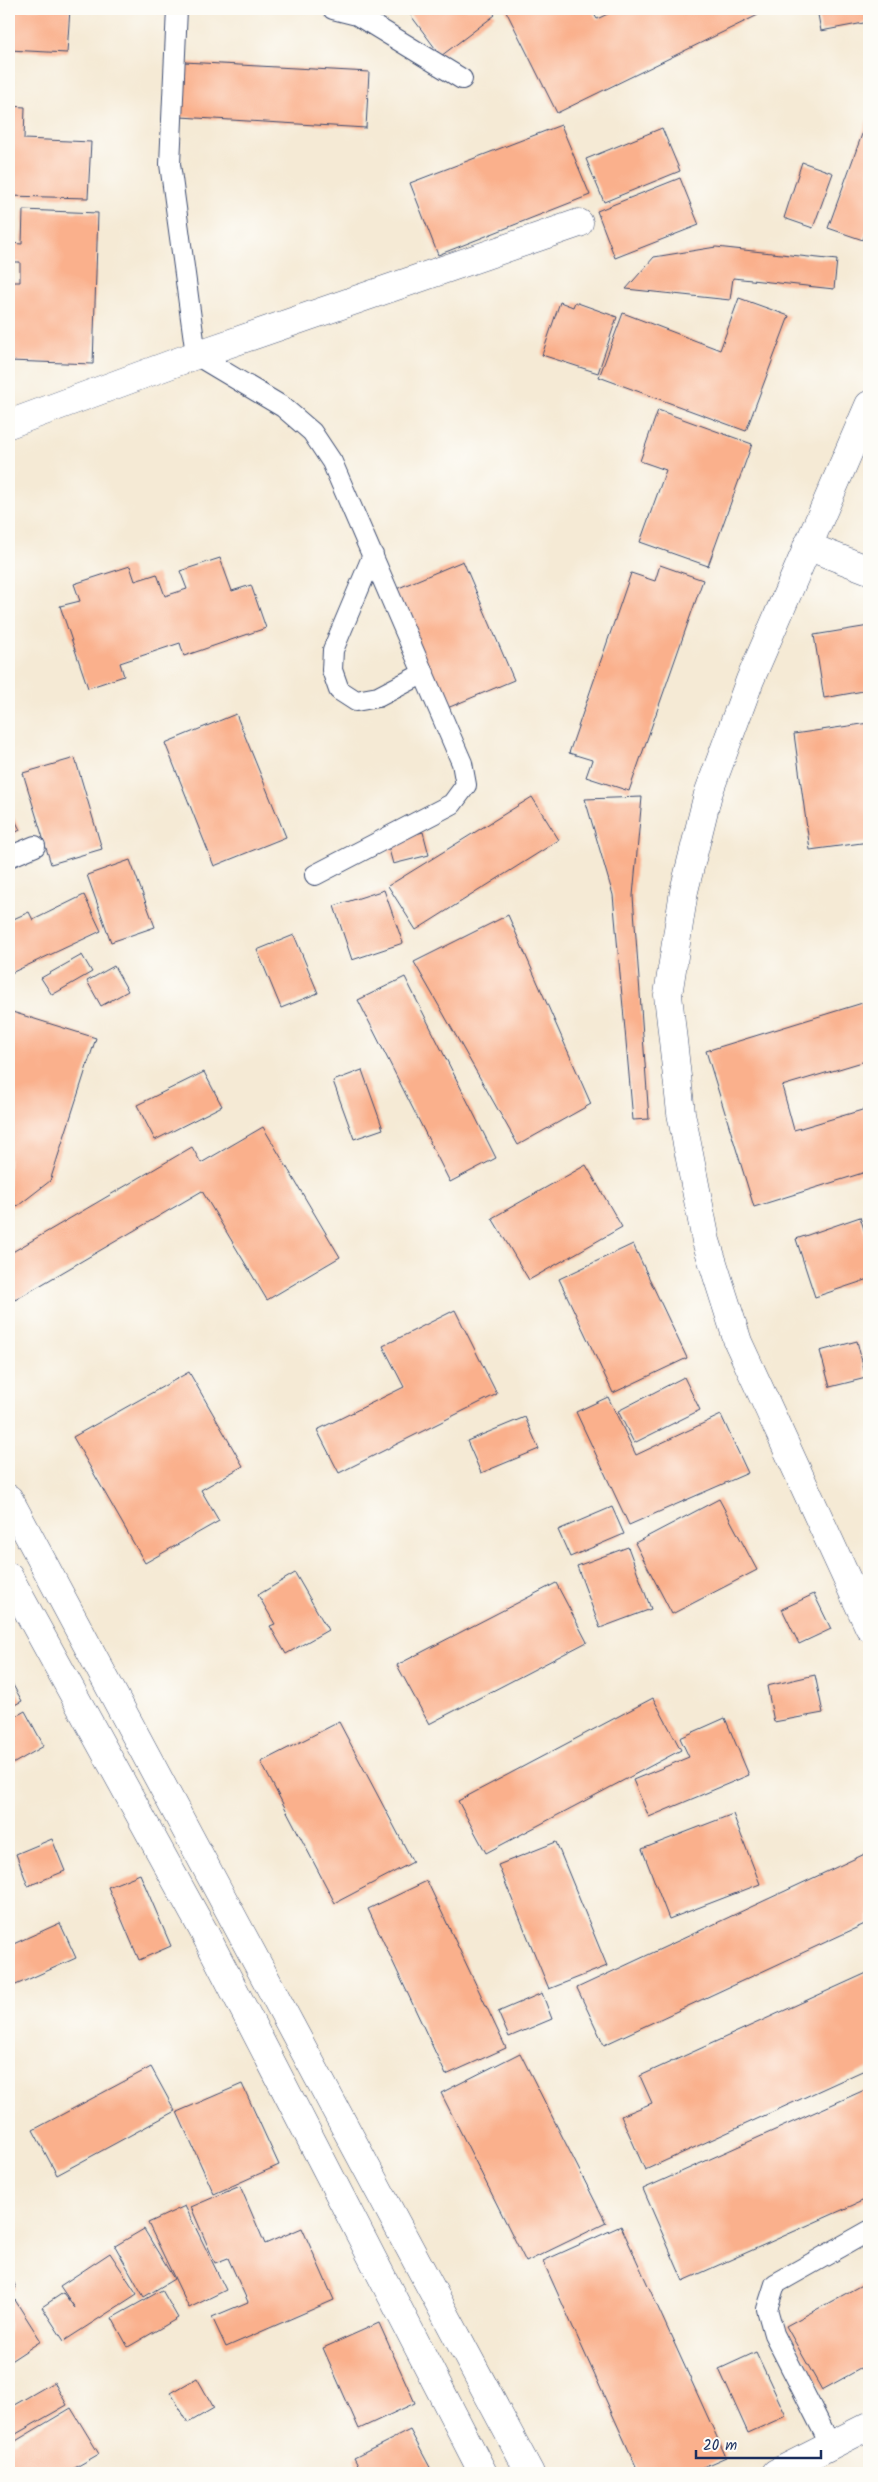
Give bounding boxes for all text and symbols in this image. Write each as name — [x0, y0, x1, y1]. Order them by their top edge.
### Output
scale bar — [696, 2427, 820, 2459]
text: 20 m — [703, 2434, 737, 2458]

